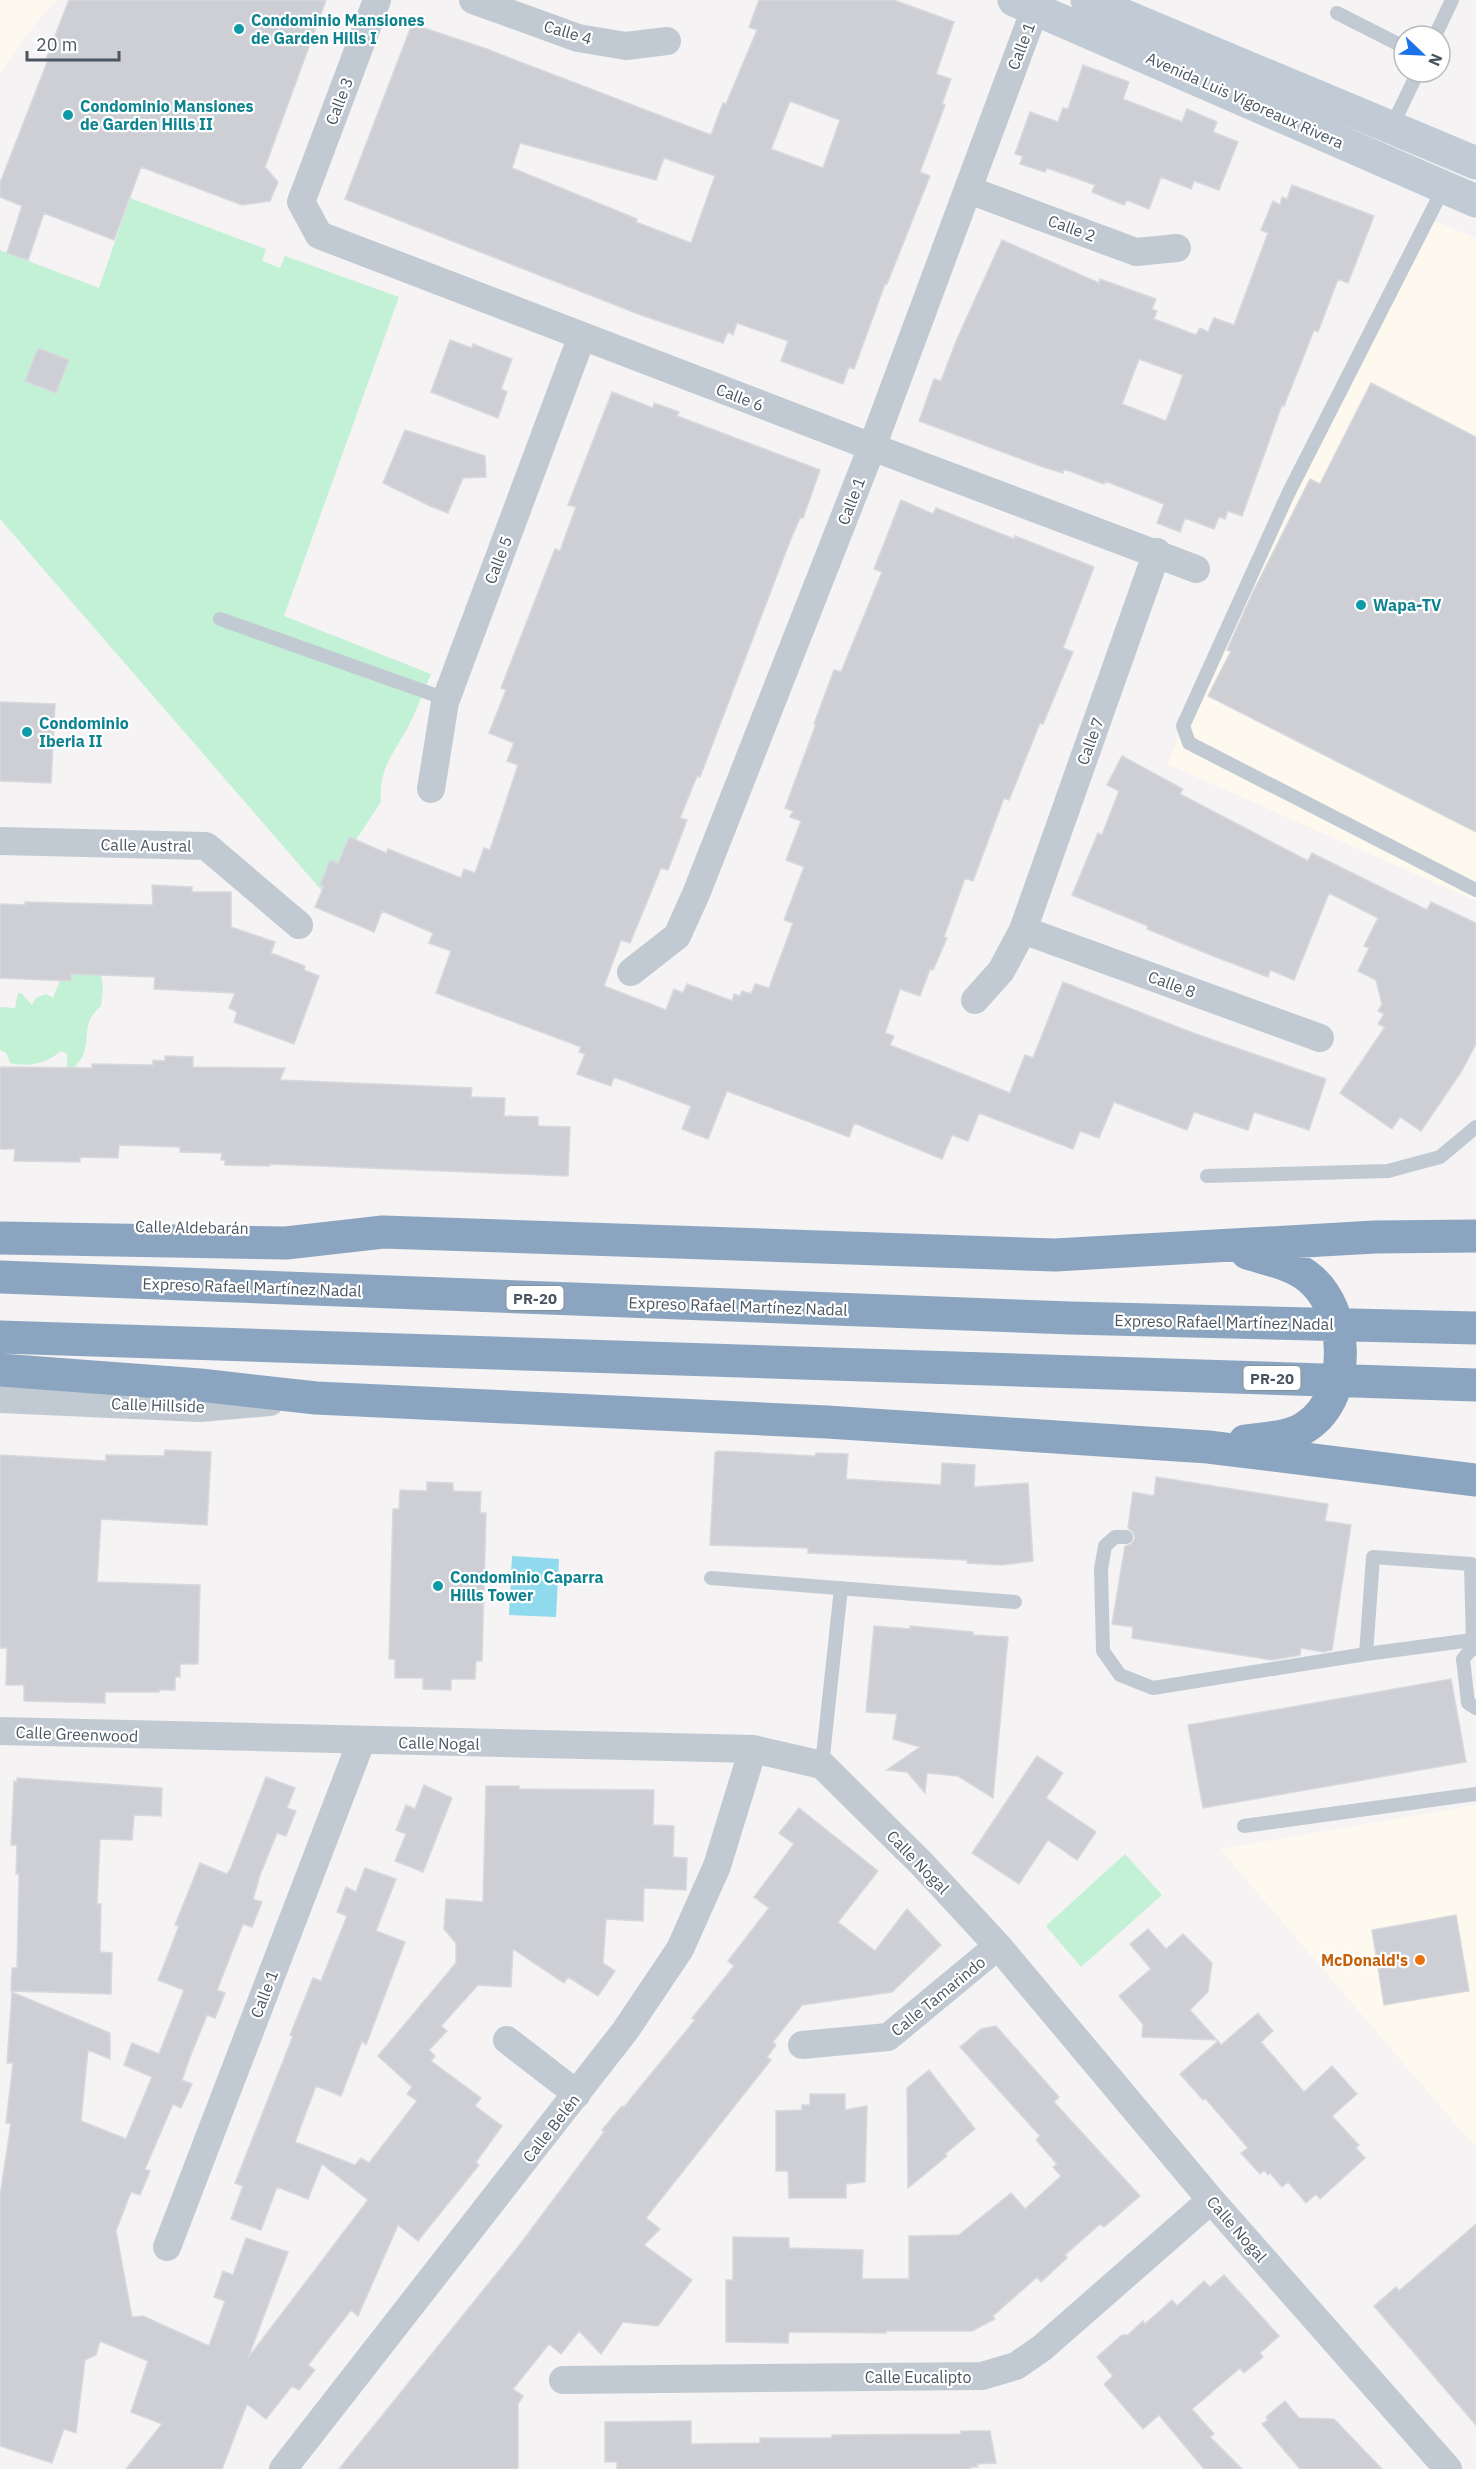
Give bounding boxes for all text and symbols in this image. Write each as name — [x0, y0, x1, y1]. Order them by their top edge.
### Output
place label: Condominio Mansiones de Garden Hills I — [251, 10, 425, 48]
street label: Calle 4 — [542, 16, 594, 48]
street label: Calle 1 — [1003, 19, 1039, 73]
marker: Condominio Mansiones de Garden Hills I — [232, 22, 246, 36]
scale bar — [27, 24, 118, 62]
north arrow — [1392, 24, 1452, 84]
text: 20 m — [36, 33, 78, 56]
street label: Avenida Luis Vigoreaux Rivera — [1143, 47, 1347, 153]
text: N — [1424, 51, 1447, 69]
street label: Calle 3 — [321, 74, 357, 128]
place label: Condominio Mansiones de Garden Hills II — [80, 96, 254, 134]
marker: Condominio Mansiones de Garden Hills II — [61, 108, 75, 122]
street label: Calle 2 — [1045, 210, 1099, 246]
street label: Calle 6 — [713, 379, 767, 415]
street label: Calle 1 — [833, 474, 869, 528]
street label: Calle 5 — [480, 533, 516, 587]
place label: Wapa-TV — [1373, 595, 1442, 615]
marker: Wapa-TV — [1354, 598, 1368, 612]
place label: Condominio Iberia II — [39, 713, 129, 751]
street label: Calle 7 — [1072, 714, 1108, 768]
marker: Condominio Iberia II — [20, 725, 34, 739]
street label: Calle Austral — [100, 834, 192, 856]
street label: Calle 8 — [1145, 966, 1199, 1002]
street label: Calle Aldebarán — [135, 1216, 249, 1238]
street label: Expreso Rafael Martínez Nadal — [142, 1273, 362, 1301]
road number: PR-20 — [506, 1286, 564, 1310]
street label: Expreso Rafael Martínez Nadal — [628, 1292, 848, 1320]
street label: Expreso Rafael Martínez Nadal — [1114, 1310, 1334, 1334]
road number: PR-20 — [1244, 1366, 1300, 1390]
street label: Calle Hillside — [111, 1393, 205, 1417]
place label: Condominio Caparra Hills Tower — [450, 1567, 604, 1605]
marker: Condominio Caparra Hills Tower — [431, 1579, 445, 1593]
street label: Calle Greenwood — [15, 1722, 139, 1746]
street label: Calle Nogal — [398, 1732, 480, 1754]
street label: Calle Nogal — [883, 1826, 953, 1898]
place label: McDonald's — [1321, 1950, 1408, 1970]
street label: Calle Tamarindo — [887, 1952, 989, 2040]
marker: McDonald's — [1413, 1953, 1427, 1967]
street label: Calle 1 — [246, 1967, 282, 2021]
street label: Calle Belén — [518, 2090, 584, 2166]
street label: Calle Nogal — [1203, 2192, 1271, 2266]
street label: Calle Eucalipto — [865, 2367, 971, 2387]

